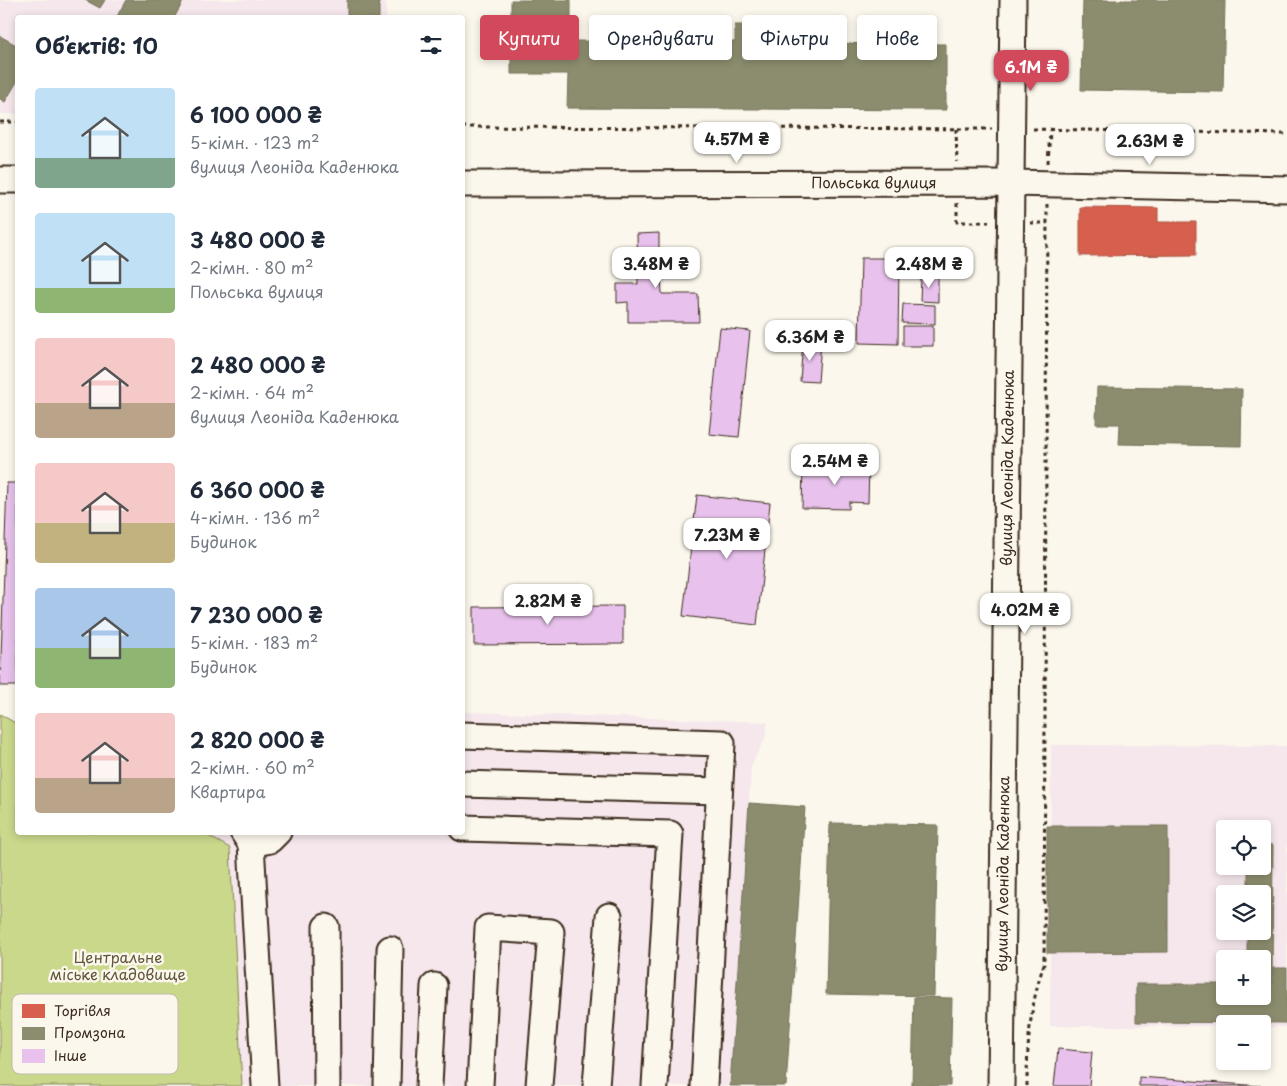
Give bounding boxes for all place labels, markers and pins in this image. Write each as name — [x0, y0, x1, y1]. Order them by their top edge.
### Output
pin: 6.1M ₴ — [990, 49, 1072, 92]
pin: 4.57M ₴ — [691, 121, 783, 164]
pin: 2.63M ₴ — [1104, 124, 1196, 166]
pin: 3.48M ₴ — [610, 246, 702, 289]
pin: 2.48M ₴ — [883, 246, 975, 289]
pin: 6.36M ₴ — [764, 320, 856, 362]
pin: 2.54M ₴ — [789, 444, 881, 486]
pin: 7.23M ₴ — [681, 518, 773, 560]
pin: 2.82M ₴ — [502, 584, 594, 626]
pin: 4.02M ₴ — [979, 592, 1071, 635]

